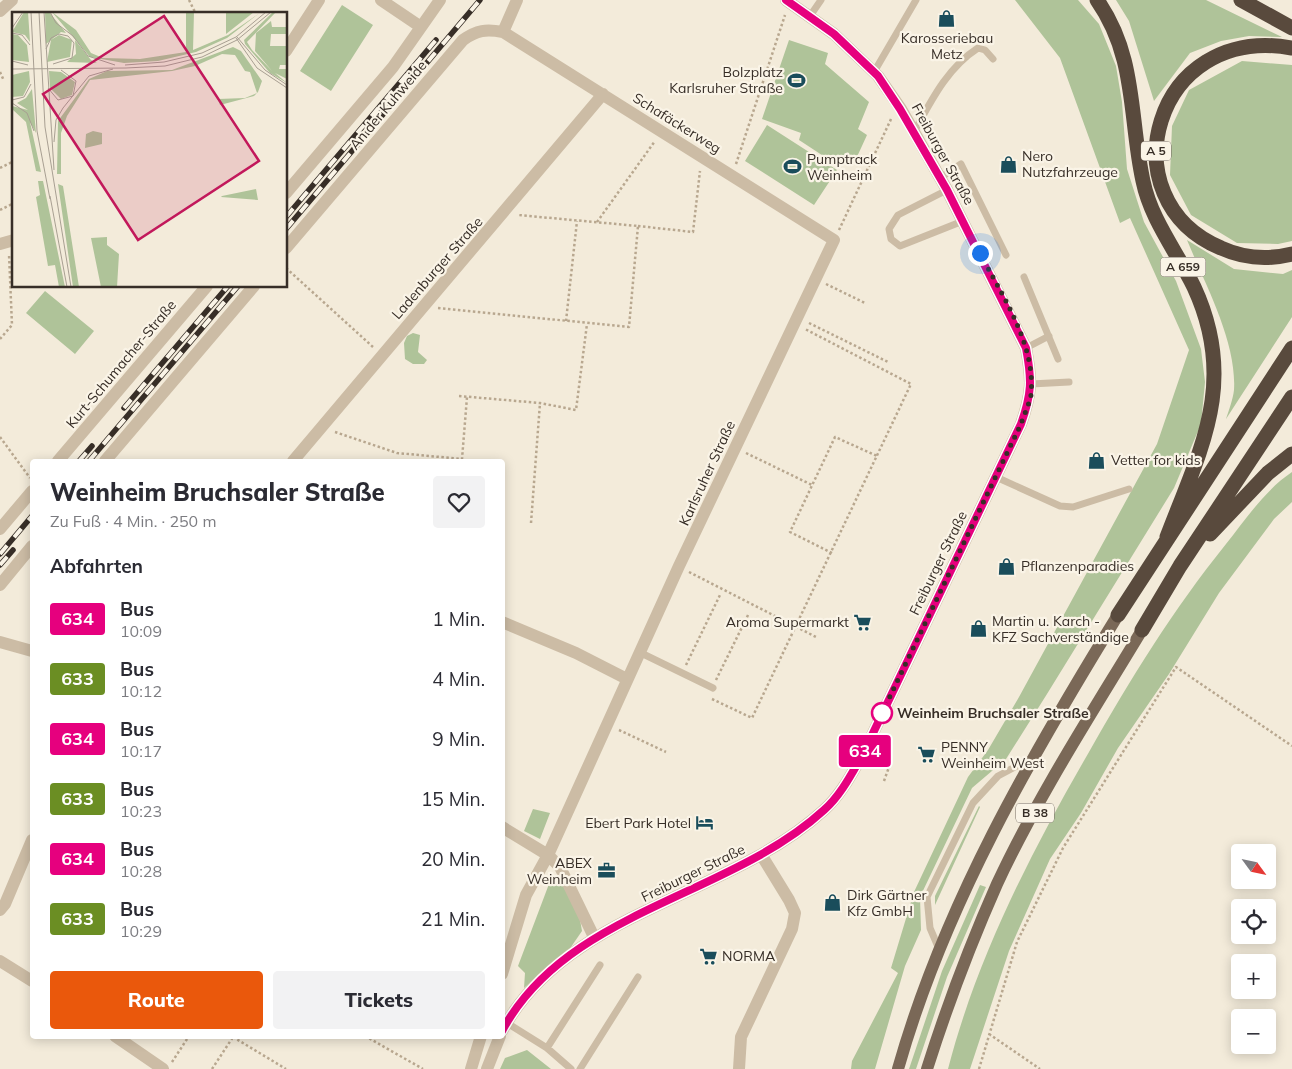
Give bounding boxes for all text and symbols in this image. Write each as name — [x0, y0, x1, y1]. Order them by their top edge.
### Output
shop icon: Karosseriebau Metz — [937, 8, 957, 28]
inset map — [12, 12, 288, 288]
place label: Karosseriebau Metz — [901, 29, 993, 63]
street label: An der Kuhweide — [345, 57, 431, 153]
place label: Bolzplatz Karlsruher Straße — [669, 63, 783, 97]
sports icon: Bolzplatz Karlsruher Straße — [787, 70, 807, 90]
street label: Schafäckerweg — [630, 89, 724, 157]
street label: Freiburger Straße — [908, 100, 978, 208]
road number: A 5 — [1141, 142, 1171, 160]
place label: Nero Nutzfahrzeuge — [1022, 147, 1118, 181]
place label: Pumptrack Weinheim — [807, 150, 878, 184]
shop icon: Nero Nutzfahrzeuge — [998, 154, 1018, 174]
sports icon: Pumptrack Weinheim — [783, 157, 803, 177]
street label: Ladenburger Straße — [388, 213, 486, 323]
your location — [968, 241, 993, 266]
road number: A 659 — [1160, 258, 1206, 276]
street label: Kurt-Schumacher-Straße — [62, 296, 180, 432]
street label: Karlsruher Straße — [675, 418, 739, 528]
shop icon: Vetter for kids — [1087, 450, 1107, 470]
place label: Vetter for kids — [1111, 451, 1201, 469]
button: heart — [433, 476, 485, 528]
text: Weinheim Bruchsaler Straße — [50, 477, 385, 507]
street label: Freiburger Straße — [905, 508, 971, 618]
text: Zu Fuß · 4 Min. · 250 m — [50, 511, 216, 531]
text: Abfahrten — [50, 554, 143, 578]
shop icon: Pflanzenparadies — [997, 556, 1017, 576]
place label: Pflanzenparadies — [1021, 557, 1134, 575]
text: Bus — [120, 597, 154, 621]
text: 634 — [61, 607, 94, 630]
text: 1 Min. — [432, 607, 485, 631]
supermarket icon: Aroma Supermarkt — [853, 612, 873, 632]
place label: Martin u. Karch - KFZ Sachverständige — [992, 612, 1129, 646]
place label: Aroma Supermarkt — [726, 613, 849, 631]
shop icon: Martin u. Karch - KFZ Sachverständige — [968, 619, 988, 639]
text: 10:09 — [120, 621, 162, 641]
text: Bus — [120, 657, 154, 681]
text: 633 — [61, 667, 94, 690]
text: 4 Min. — [432, 667, 485, 691]
text: 10:12 — [120, 681, 162, 701]
marker: Weinheim Bruchsaler Straße — [871, 702, 893, 724]
place label: Weinheim Bruchsaler Straße — [897, 704, 1089, 722]
text: Bus — [120, 717, 154, 741]
text: 634 — [61, 727, 94, 750]
text: 9 Min. — [432, 727, 485, 751]
line badge: 634 — [836, 735, 894, 767]
place label: PENNY Weinheim West — [941, 738, 1044, 772]
text: 634 — [849, 739, 881, 762]
text: 10:17 — [120, 741, 162, 761]
supermarket icon: PENNY Weinheim West — [917, 745, 937, 765]
text: Bus — [120, 777, 154, 801]
text: 633 — [61, 787, 94, 810]
text: 15 Min. — [421, 787, 485, 811]
text: 10:23 — [120, 801, 162, 821]
road number: B 38 — [1016, 804, 1054, 822]
hotel icon: Ebert Park Hotel — [695, 813, 715, 833]
place label: Ebert Park Hotel — [585, 814, 691, 832]
text: Bus — [120, 837, 154, 861]
street label: Freiburger Straße — [638, 840, 748, 906]
north arrow — [1231, 844, 1276, 889]
map controls — [1231, 844, 1276, 1054]
text: 634 — [61, 847, 94, 870]
text: 20 Min. — [421, 847, 485, 871]
place label: ABEX Weinheim — [527, 854, 592, 888]
text: 10:28 — [120, 861, 162, 881]
office icon: ABEX Weinheim — [596, 861, 616, 881]
place label: Dirk Gärtner Kfz GmbH — [847, 886, 928, 920]
shop icon: Dirk Gärtner Kfz GmbH — [823, 893, 843, 913]
text: Bus — [120, 897, 154, 921]
button: locate — [1231, 899, 1276, 944]
text: 633 — [61, 907, 94, 930]
text: 21 Min. — [421, 907, 485, 931]
text: 10:29 — [120, 921, 162, 941]
supermarket icon: NORMA — [698, 946, 718, 966]
place label: NORMA — [722, 947, 776, 965]
button: + — [1231, 954, 1276, 999]
button: Route — [50, 971, 263, 1029]
button: Tickets — [273, 971, 485, 1029]
button: − — [1231, 1009, 1276, 1054]

